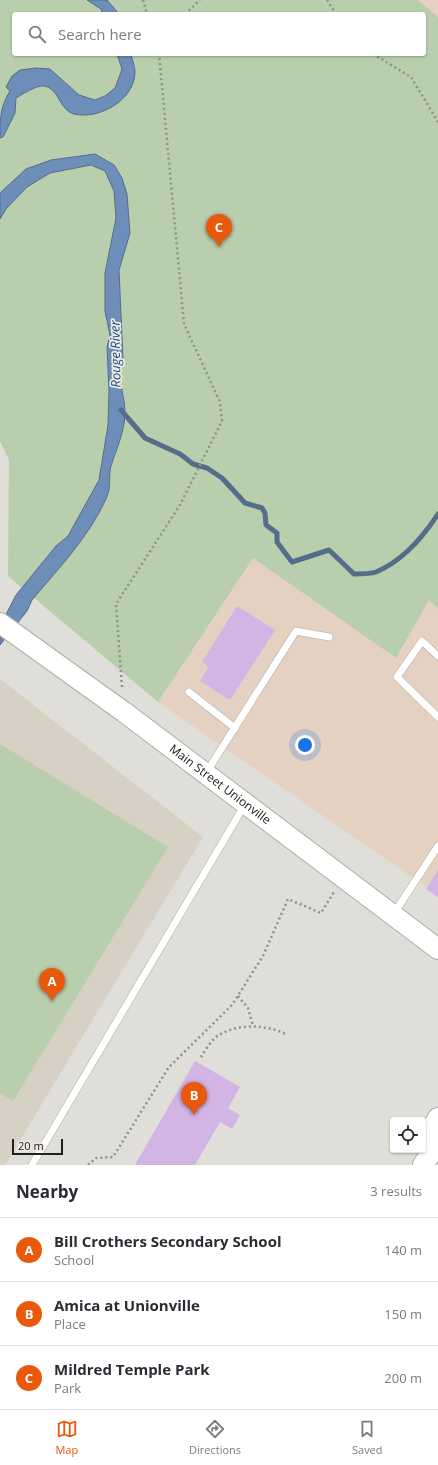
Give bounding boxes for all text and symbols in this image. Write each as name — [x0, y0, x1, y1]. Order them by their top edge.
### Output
search box — [12, 12, 426, 56]
icon: search — [26, 23, 48, 45]
text: Search here — [58, 24, 142, 44]
pin: C — [206, 214, 232, 247]
water label: Rouge River — [105, 319, 125, 388]
your location — [295, 735, 315, 755]
street label: Main Street Unionville — [166, 740, 275, 828]
pin: A — [39, 968, 65, 1001]
pin: B — [181, 1082, 207, 1115]
map controls — [390, 1117, 426, 1153]
button: locate — [390, 1117, 426, 1153]
scale bar — [12, 1137, 63, 1156]
text: 20 m — [18, 1138, 44, 1153]
text: Nearby — [16, 1180, 78, 1203]
text: 3 results — [370, 1182, 422, 1200]
text: Bill Crothers Secondary School — [54, 1231, 282, 1251]
text: A — [25, 1241, 33, 1259]
text: 140 m — [384, 1241, 422, 1259]
text: School — [54, 1251, 94, 1269]
text: Amica at Unionville — [54, 1295, 200, 1315]
text: B — [25, 1305, 33, 1323]
text: 150 m — [384, 1305, 422, 1323]
text: Place — [54, 1315, 86, 1333]
text: Mildred Temple Park — [54, 1359, 210, 1379]
text: C — [25, 1369, 33, 1387]
text: 200 m — [384, 1369, 422, 1387]
text: Park — [54, 1379, 81, 1397]
tab: Map — [55, 1418, 78, 1457]
tab: Directions — [189, 1418, 241, 1457]
tab: Saved — [352, 1418, 383, 1457]

